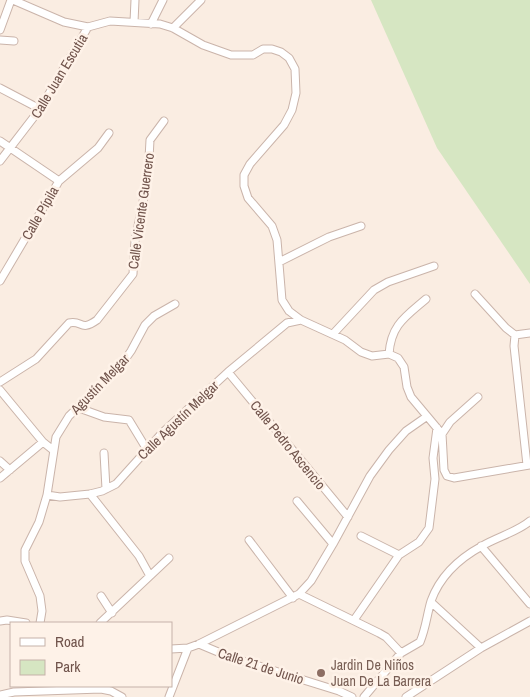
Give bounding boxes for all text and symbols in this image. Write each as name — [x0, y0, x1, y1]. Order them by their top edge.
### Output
street label: Calle Juan Escutia — [27, 30, 92, 122]
street label: Calle Vicente Guerrero — [124, 152, 158, 270]
street label: Calle Pípila — [18, 183, 63, 243]
street label: Agustín Melgar — [66, 350, 133, 419]
street label: Calle Agustín Melgar — [134, 377, 222, 463]
street label: Calle Pedro Ascencio — [246, 397, 330, 493]
legend — [10, 622, 172, 687]
text: Road — [55, 631, 84, 652]
street label: Calle 21 de Junio — [216, 644, 306, 688]
text: Park — [55, 656, 81, 677]
place label: Jardin De Niños Juan De La Barrera — [331, 656, 432, 690]
marker: Jardin De Niños Juan De La Barrera — [315, 667, 327, 679]

